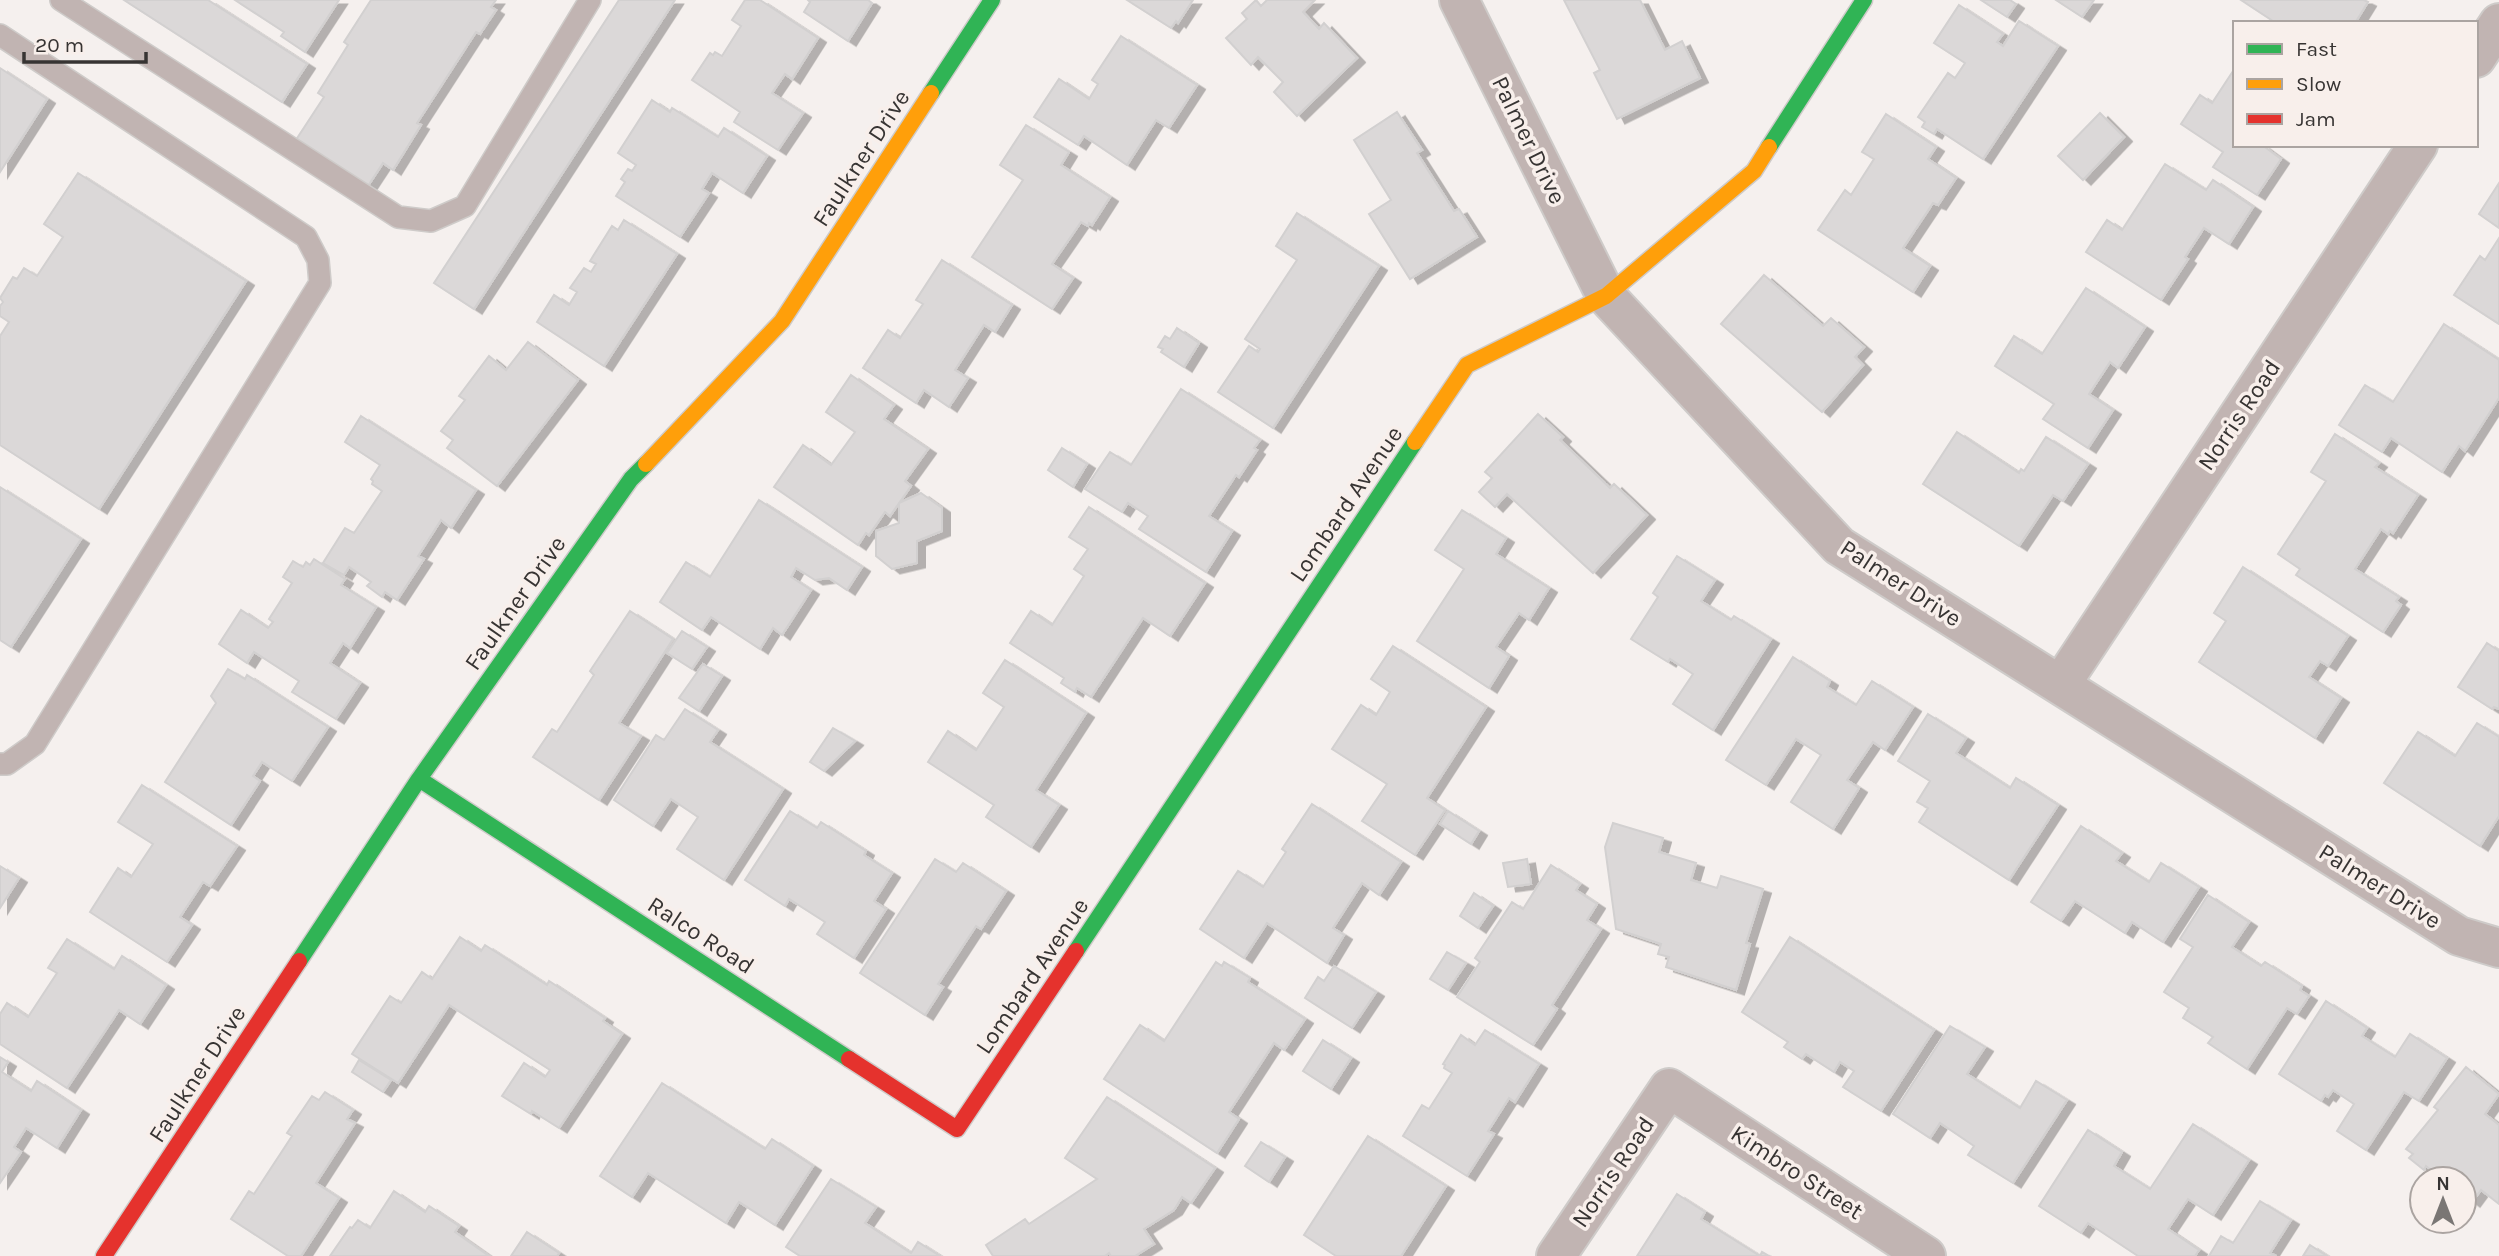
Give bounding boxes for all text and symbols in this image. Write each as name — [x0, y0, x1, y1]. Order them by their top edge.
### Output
scale bar — [24, 21, 147, 65]
legend — [2233, 21, 2478, 147]
text: 20 m — [35, 33, 84, 57]
text: Fast — [2296, 37, 2337, 61]
street label: Palmer Drive — [1486, 72, 1572, 208]
text: Slow — [2296, 72, 2341, 96]
street label: Faulkner Drive — [806, 84, 916, 232]
text: Jam — [2296, 107, 2336, 131]
street label: Norris Road — [2192, 354, 2286, 476]
street label: Lombard Avenue — [1284, 421, 1408, 587]
street label: Faulkner Drive — [458, 531, 572, 675]
street label: Palmer Drive — [1835, 534, 1967, 632]
street label: Palmer Drive — [2314, 837, 2446, 935]
street label: Ralco Road — [643, 890, 759, 980]
street label: Lombard Avenue — [970, 893, 1094, 1059]
street label: Faulkner Drive — [142, 1000, 252, 1148]
street label: Norris Road — [1566, 1111, 1660, 1233]
street label: Kimbro Street — [1726, 1119, 1868, 1225]
north arrow — [2408, 1165, 2478, 1235]
text: N — [2436, 1173, 2450, 1195]

